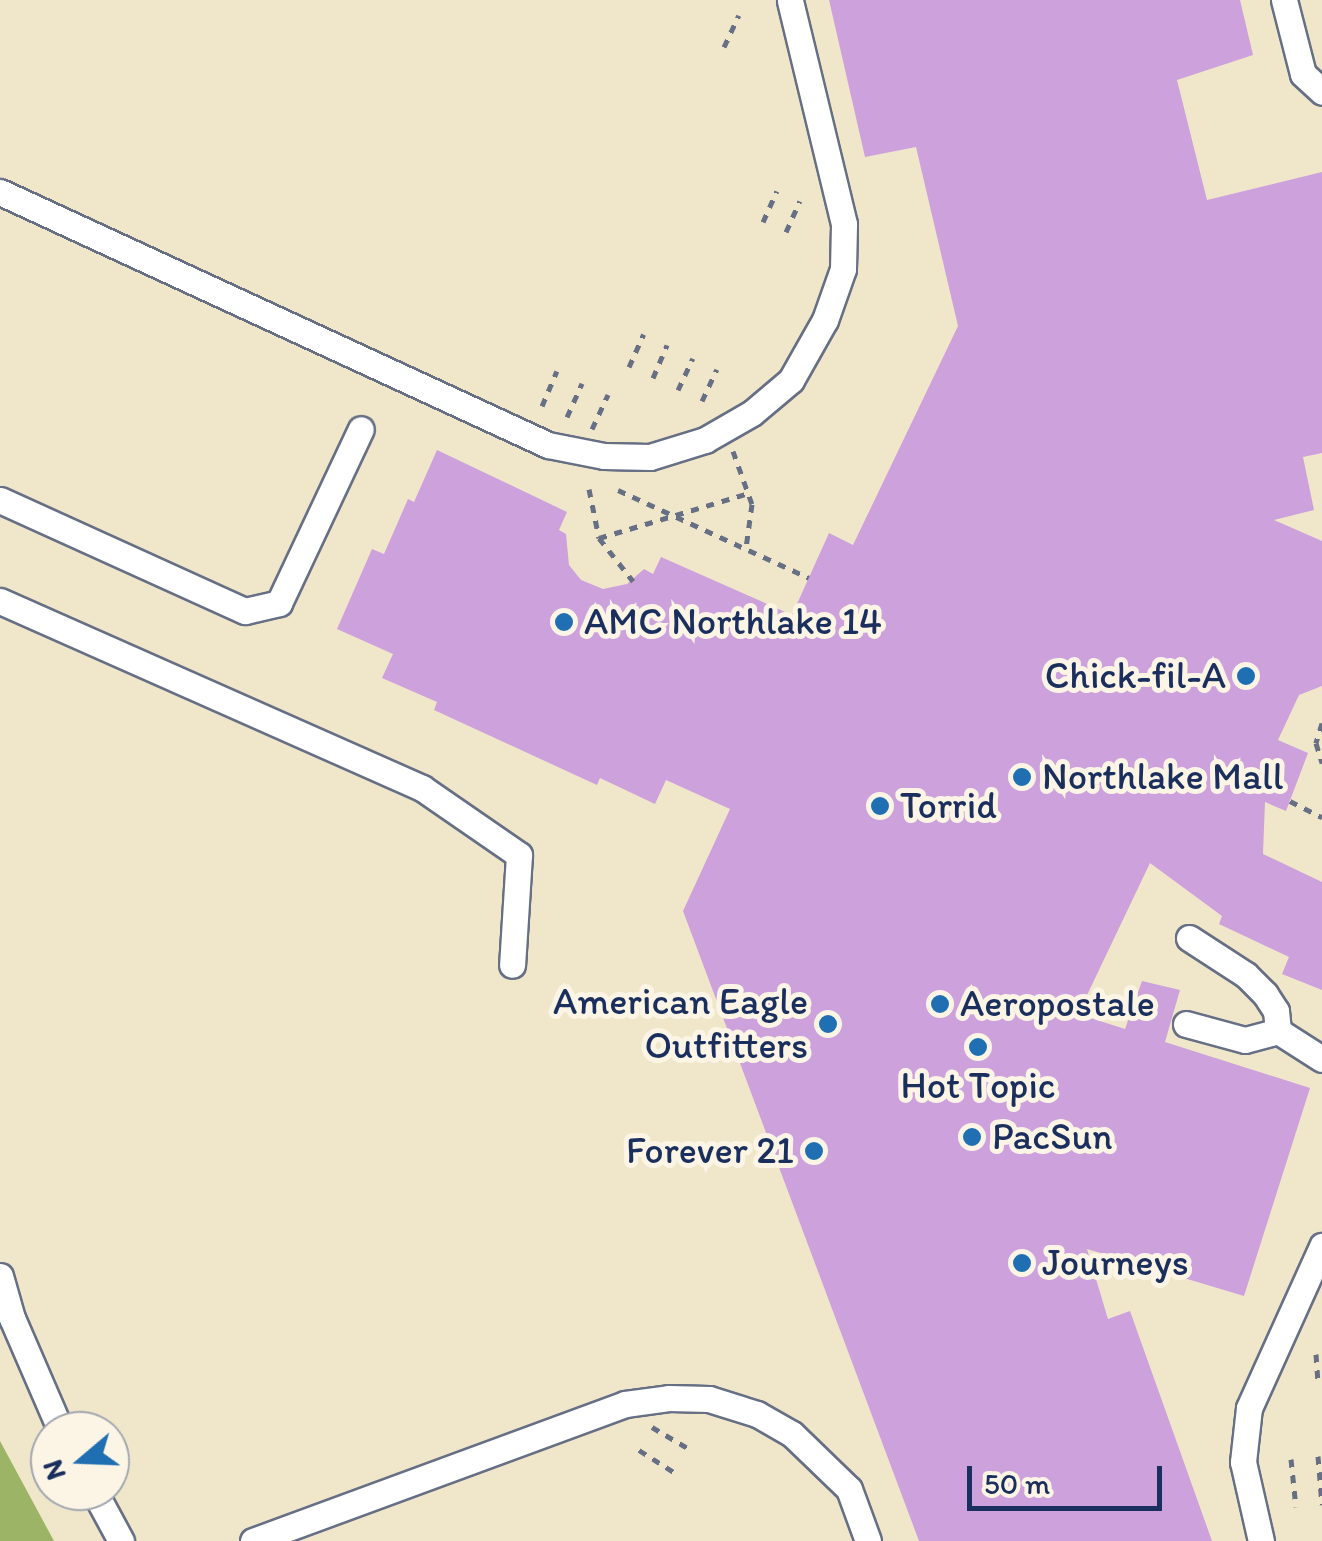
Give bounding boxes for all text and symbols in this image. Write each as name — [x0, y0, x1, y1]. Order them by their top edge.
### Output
place label: AMC Northlake 14 — [584, 599, 882, 645]
marker: AMC Northlake 14 — [553, 611, 575, 633]
place label: Chick-fil-A — [1045, 653, 1226, 699]
marker: Chick-fil-A — [1235, 665, 1257, 687]
place label: Northlake Mall — [1042, 754, 1283, 800]
marker: Northlake Mall — [1011, 766, 1033, 788]
place label: Torrid — [900, 783, 997, 829]
marker: Torrid — [869, 795, 891, 817]
place label: American Eagle Outfitters — [553, 979, 808, 1068]
place label: Aeropostale — [960, 981, 1155, 1027]
marker: Aeropostale — [929, 993, 951, 1015]
marker: American Eagle Outfitters — [817, 1013, 839, 1035]
marker: Hot Topic — [967, 1036, 989, 1058]
place label: Hot Topic — [902, 1063, 1054, 1109]
place label: PacSun — [992, 1114, 1112, 1160]
marker: PacSun — [961, 1126, 983, 1148]
place label: Forever 21 — [626, 1128, 794, 1174]
marker: Forever 21 — [803, 1140, 825, 1162]
place label: Journeys — [1042, 1240, 1189, 1286]
marker: Journeys — [1011, 1252, 1033, 1274]
north arrow — [30, 1411, 130, 1511]
scale bar — [972, 1446, 1167, 1508]
text: N — [34, 1456, 73, 1485]
text: 50 m — [984, 1465, 1050, 1502]

